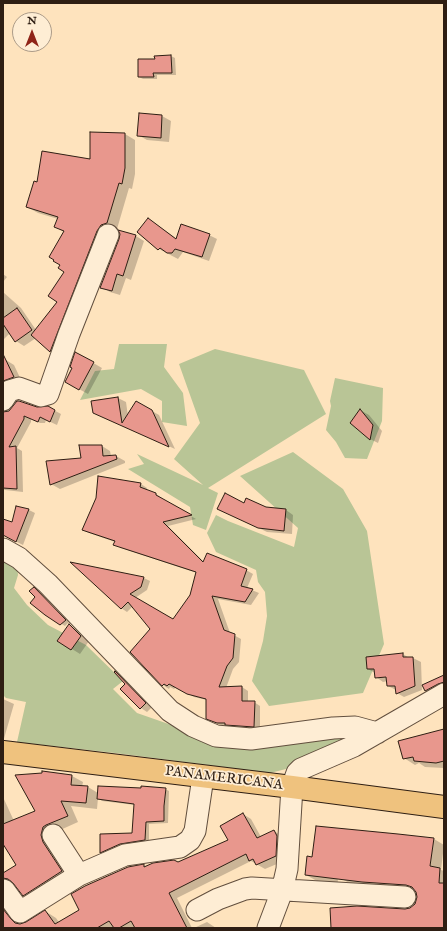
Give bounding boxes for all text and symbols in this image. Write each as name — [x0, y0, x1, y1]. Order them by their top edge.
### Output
north arrow — [12, 12, 52, 52]
text: N — [27, 14, 37, 28]
street label: PANAMERICANA — [164, 763, 284, 795]

